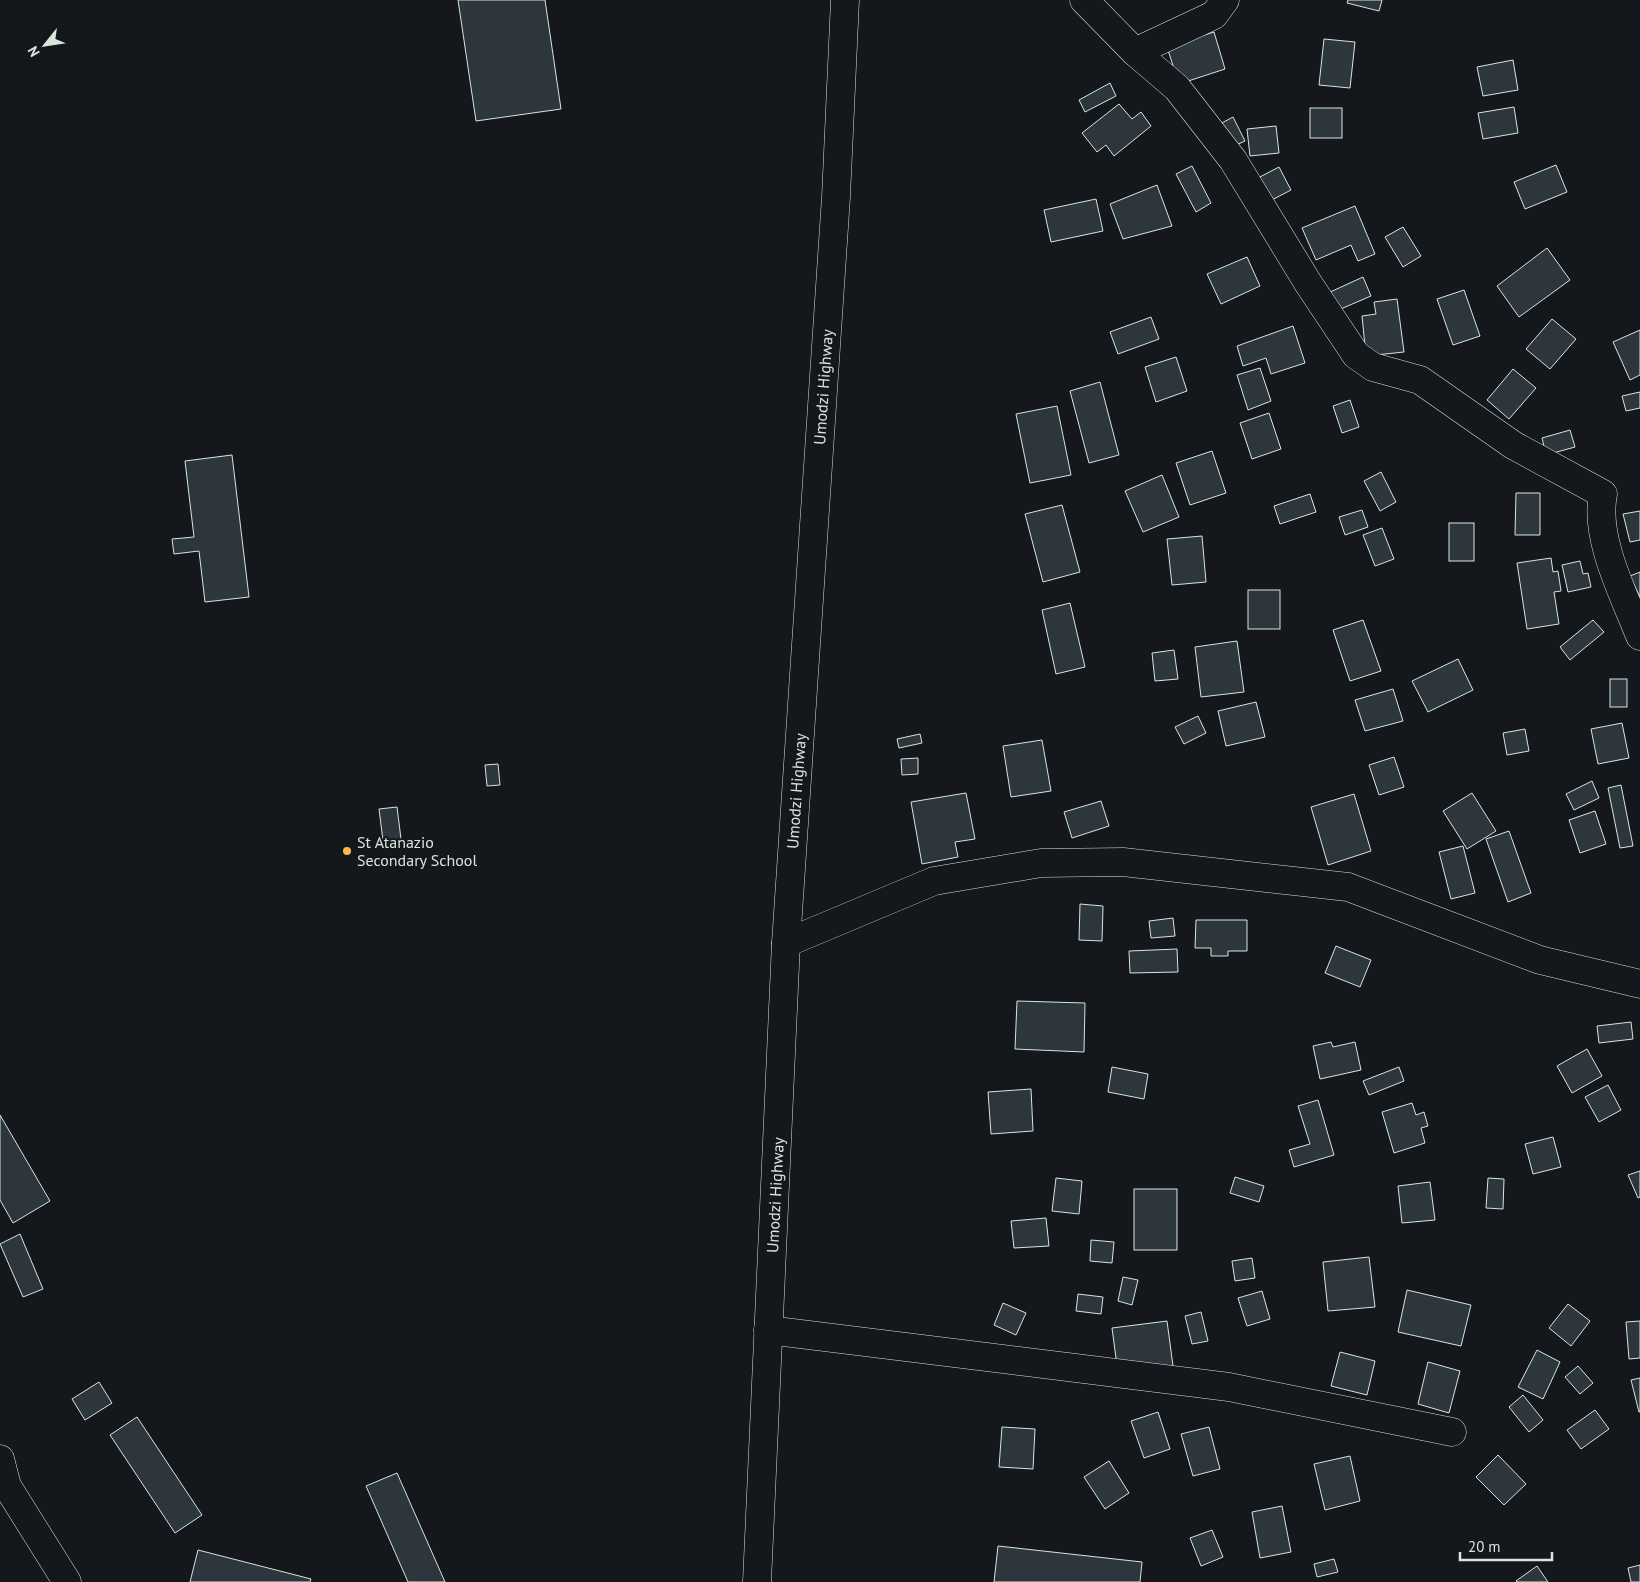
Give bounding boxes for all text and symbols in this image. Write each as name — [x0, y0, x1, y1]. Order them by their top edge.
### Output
north arrow — [20, 20, 70, 70]
text: N — [24, 43, 44, 60]
street label: Umodzi Highway — [809, 328, 837, 445]
street label: Umodzi Highway — [782, 732, 810, 849]
place label: St Atanazio Secondary School — [357, 832, 477, 870]
marker: St Atanazio Secondary School — [341, 845, 353, 857]
street label: Umodzi Highway — [762, 1136, 788, 1253]
scale bar — [1460, 1530, 1552, 1562]
text: 20 m — [1468, 1537, 1501, 1556]

